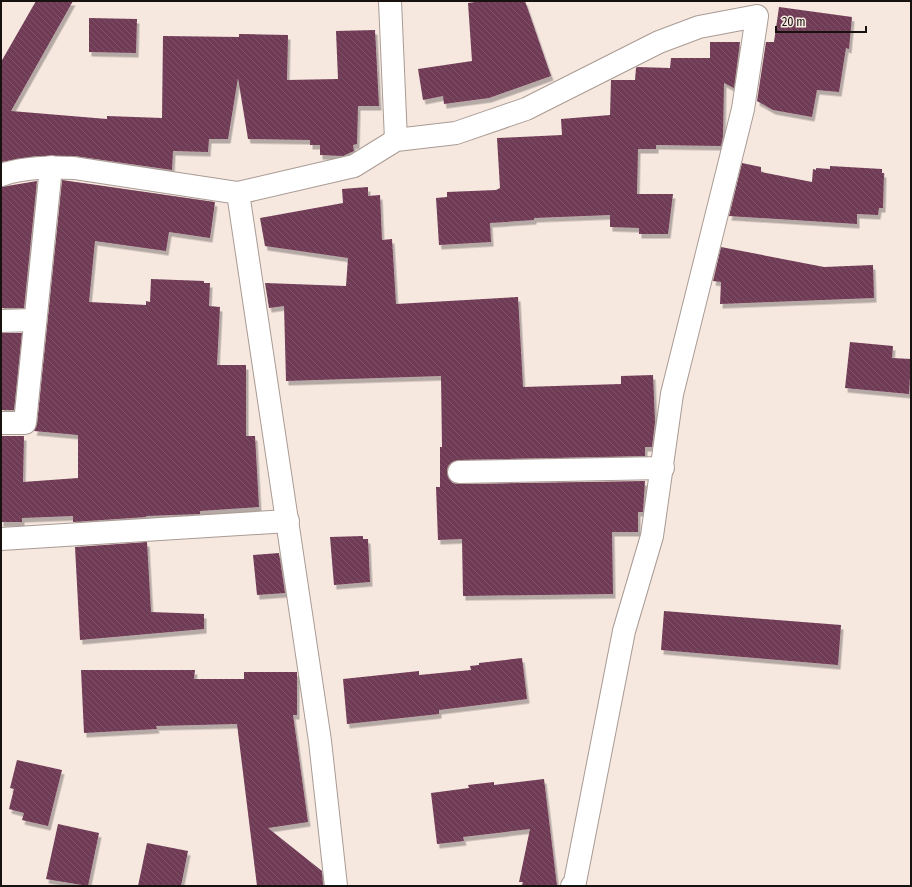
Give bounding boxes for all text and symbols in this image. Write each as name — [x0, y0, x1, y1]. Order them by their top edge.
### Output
scale bar — [776, 8, 866, 34]
text: 20 m — [782, 15, 806, 29]

